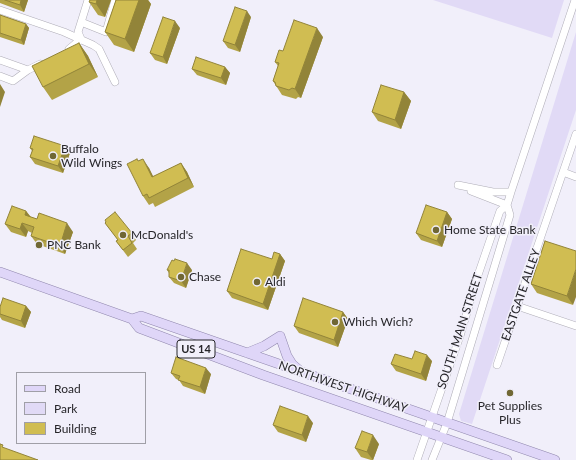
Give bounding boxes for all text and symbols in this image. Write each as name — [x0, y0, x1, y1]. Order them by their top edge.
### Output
place label: Buffalo Wild Wings — [61, 142, 122, 170]
marker: Buffalo Wild Wings — [48, 151, 58, 161]
place label: Home State Bank — [444, 223, 536, 237]
marker: Home State Bank — [431, 225, 441, 235]
place label: McDonald's — [131, 228, 193, 242]
marker: McDonald's — [118, 230, 128, 240]
place label: PNC Bank — [47, 238, 101, 252]
marker: PNC Bank — [34, 240, 44, 250]
street label: EASTGATE ALLEY — [499, 247, 543, 343]
place label: Chase — [189, 270, 221, 284]
street label: SOUTH MAIN STREET — [434, 271, 486, 391]
marker: Chase — [176, 272, 186, 282]
place label: Aldi — [265, 275, 286, 289]
marker: Aldi — [252, 277, 262, 287]
place label: Which Wich? — [343, 315, 413, 329]
marker: Which Wich? — [330, 317, 340, 327]
road number: US 14 — [177, 340, 215, 358]
street label: NORTHWEST HIGHWAY — [277, 358, 409, 416]
legend — [16, 372, 146, 444]
text: Road — [54, 381, 81, 396]
marker: Pet Supplies Plus — [505, 388, 515, 398]
place label: Pet Supplies Plus — [478, 399, 542, 427]
text: Park — [54, 401, 77, 416]
text: Building — [54, 421, 97, 436]

